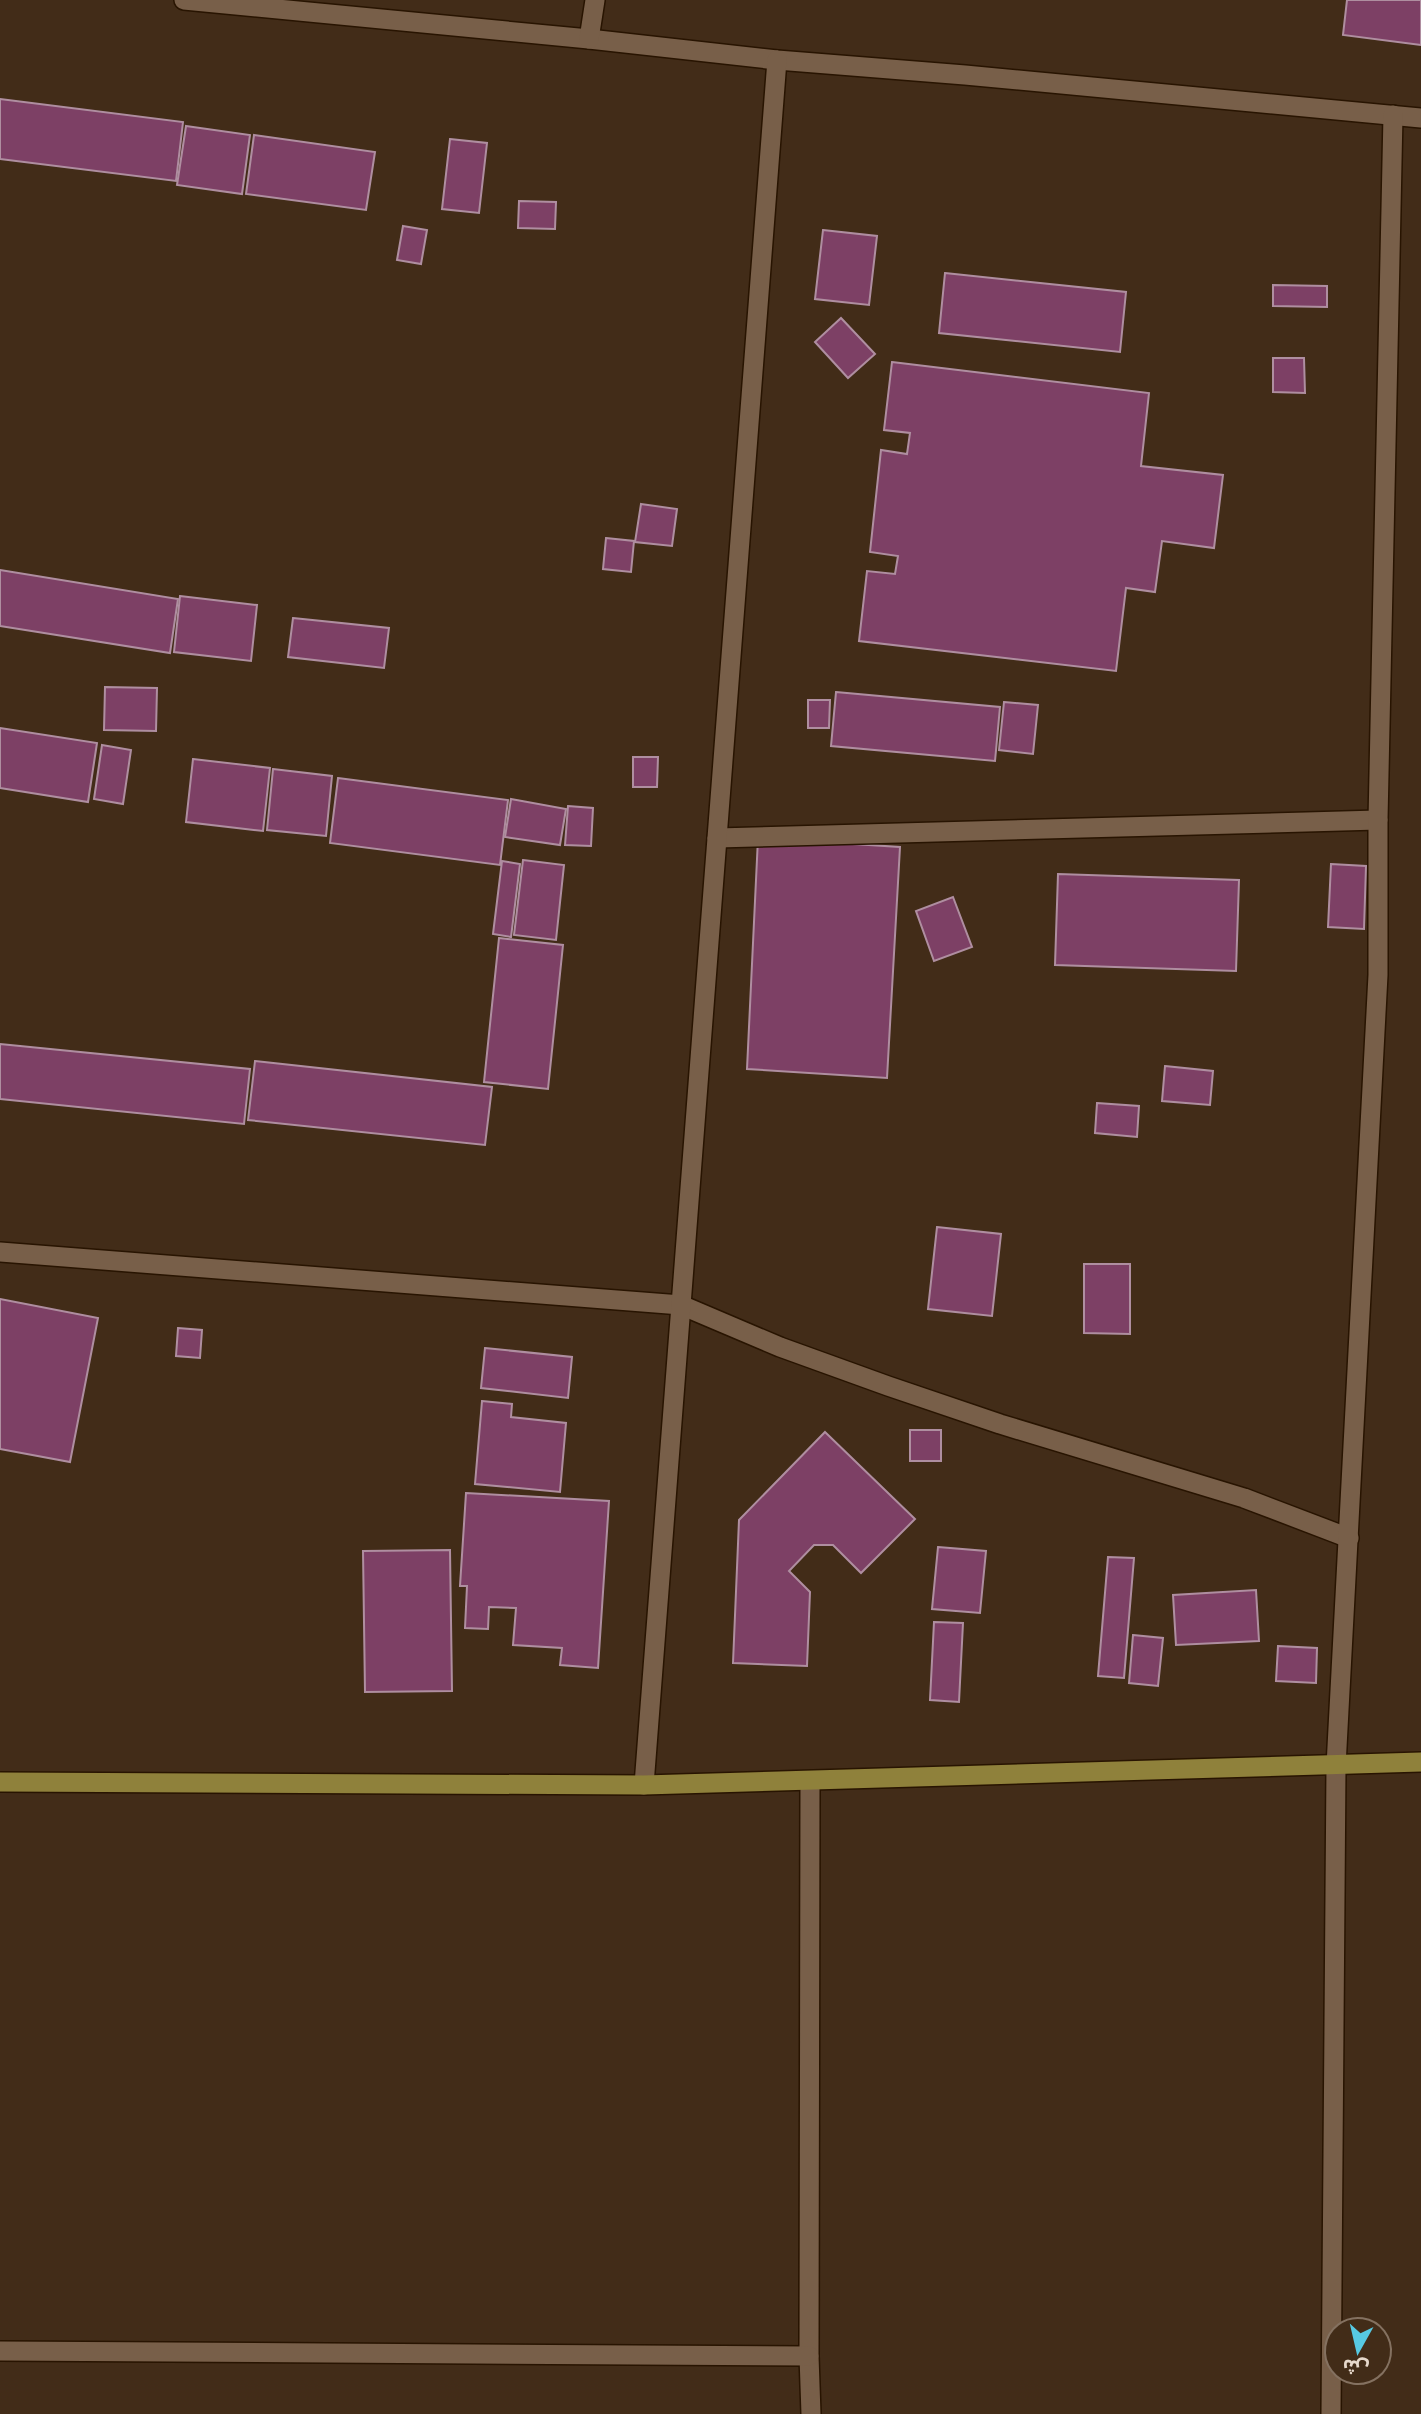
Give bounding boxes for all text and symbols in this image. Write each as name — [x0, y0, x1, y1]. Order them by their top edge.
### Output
north arrow — [1323, 2316, 1393, 2386]
text: ش — [1341, 2354, 1370, 2381]

